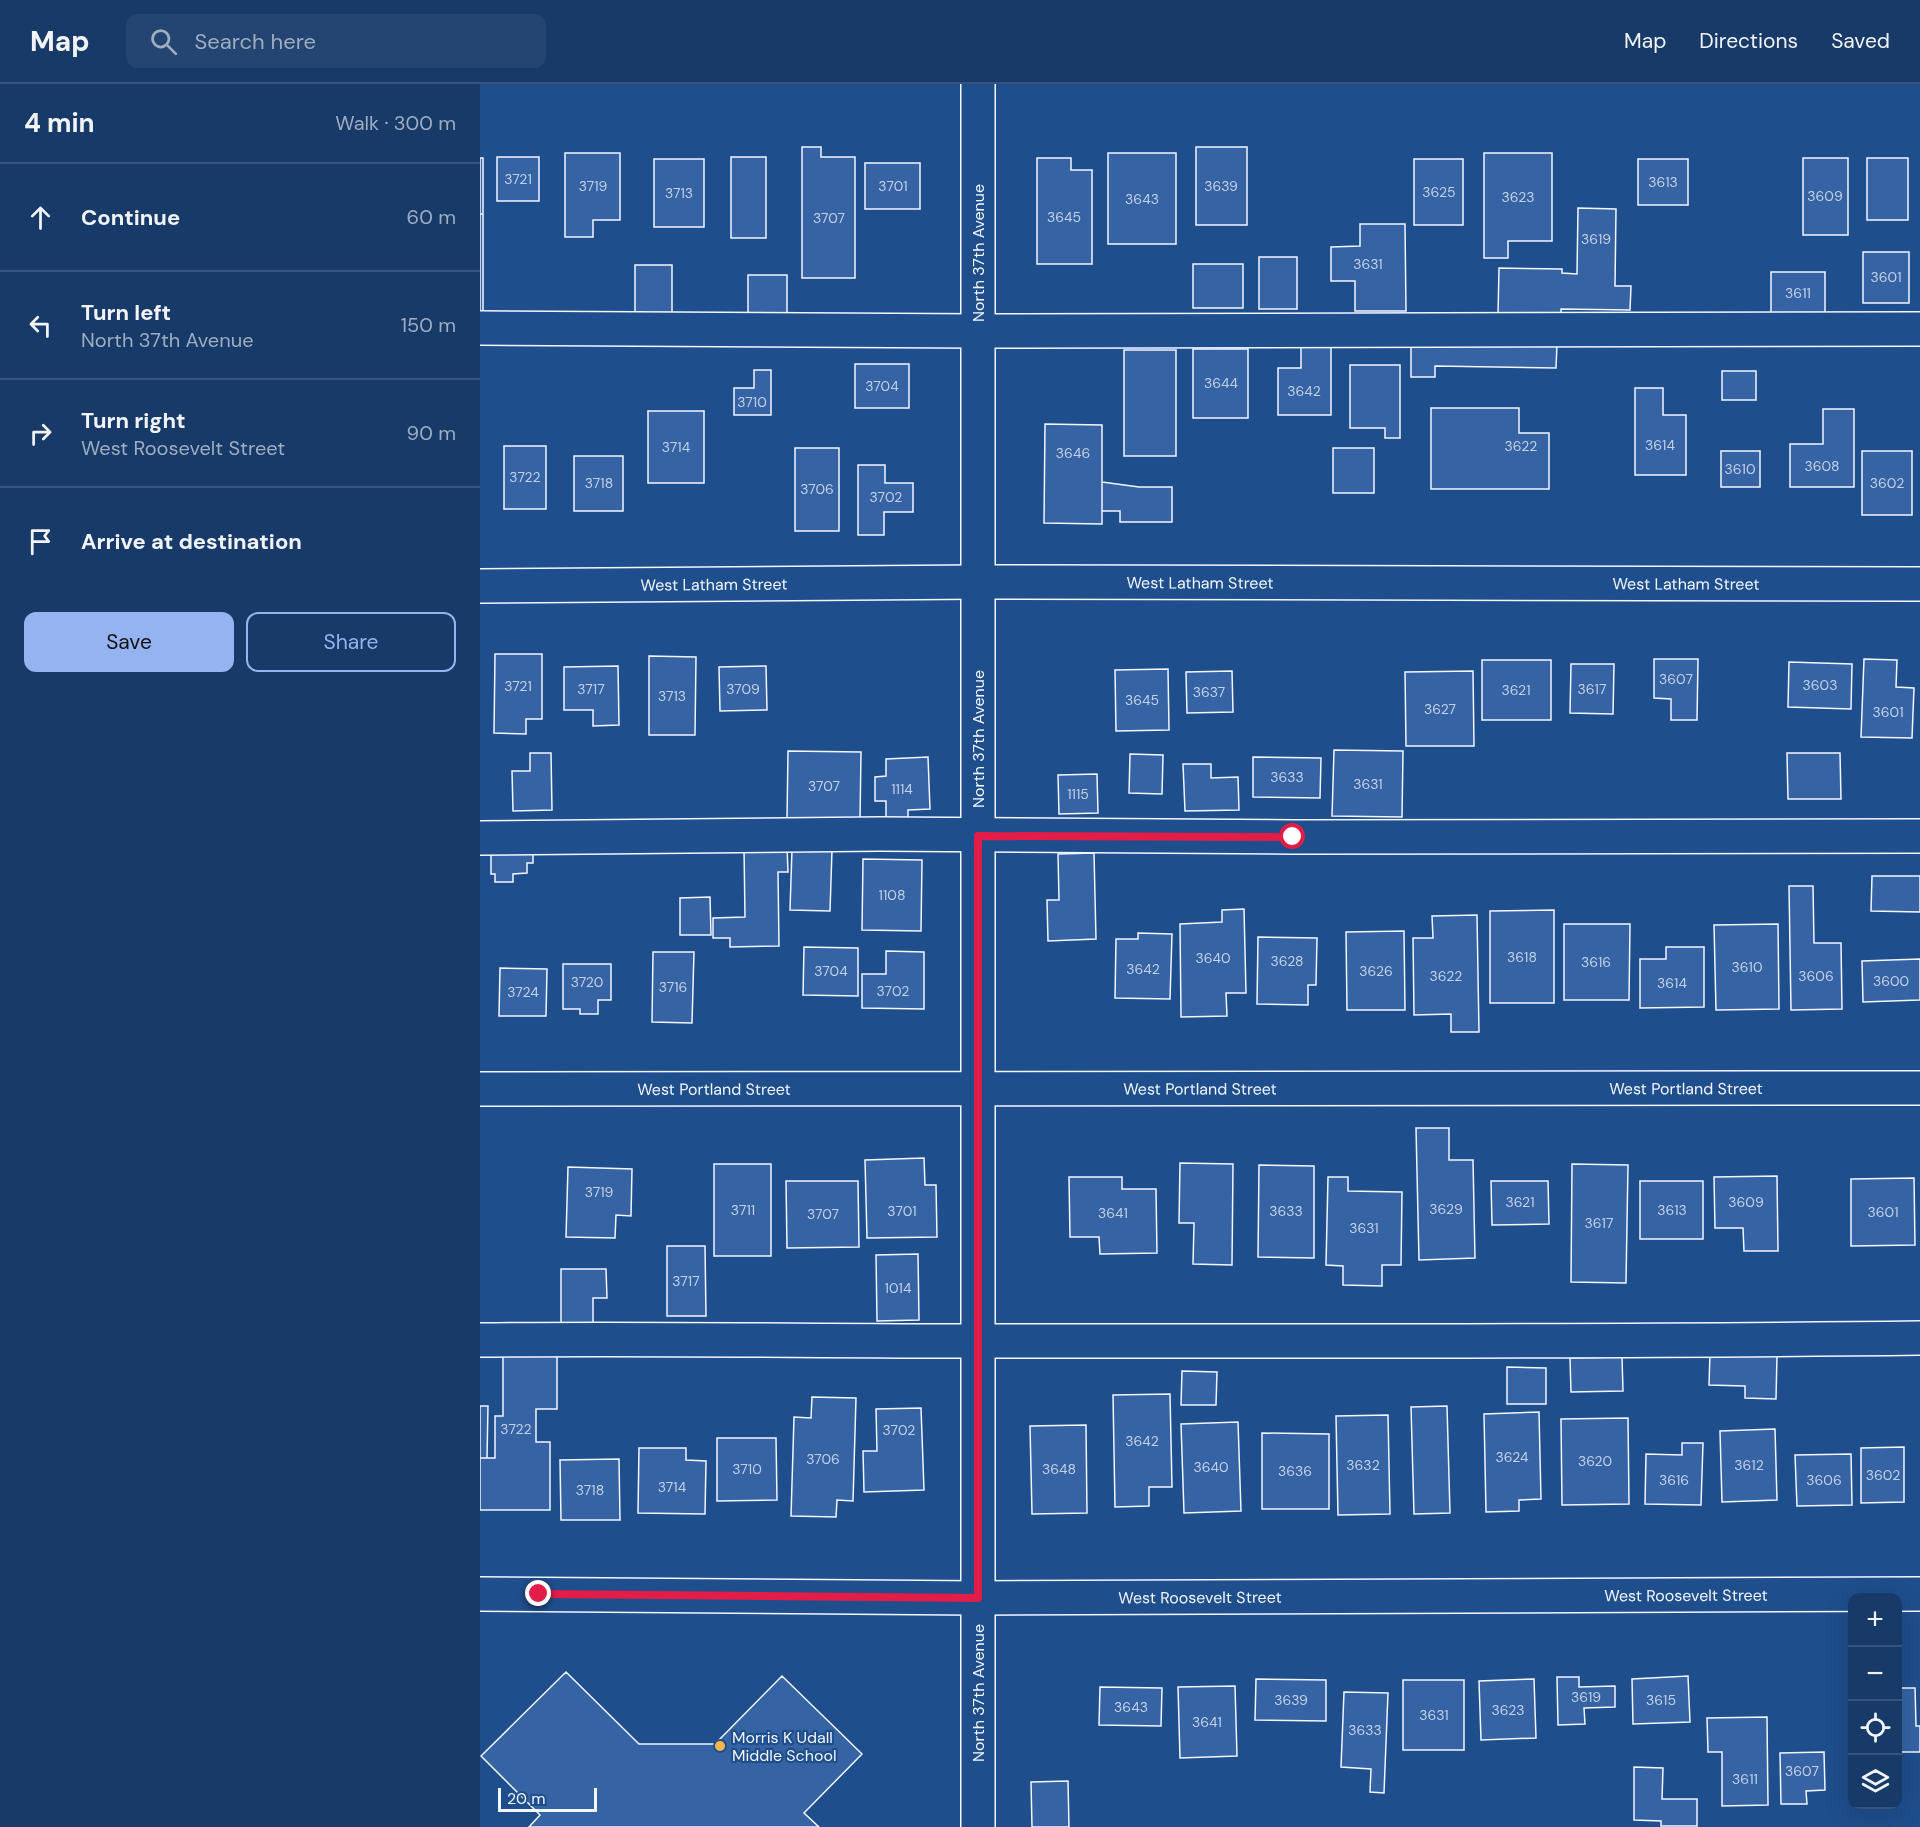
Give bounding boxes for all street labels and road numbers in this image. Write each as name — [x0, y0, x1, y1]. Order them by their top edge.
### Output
street label: North 37th Avenue — [968, 184, 989, 322]
street label: West Latham Street — [1126, 572, 1274, 593]
street label: West Latham Street — [640, 573, 788, 595]
street label: West Latham Street — [1612, 573, 1760, 594]
street label: North 37th Avenue — [968, 670, 989, 808]
street label: West Portland Street — [637, 1078, 791, 1099]
street label: West Portland Street — [1123, 1078, 1277, 1099]
street label: West Portland Street — [1609, 1078, 1763, 1099]
street label: West Roosevelt Street — [1604, 1584, 1768, 1606]
street label: West Roosevelt Street — [1118, 1586, 1282, 1608]
street label: North 37th Avenue — [968, 1624, 989, 1762]

